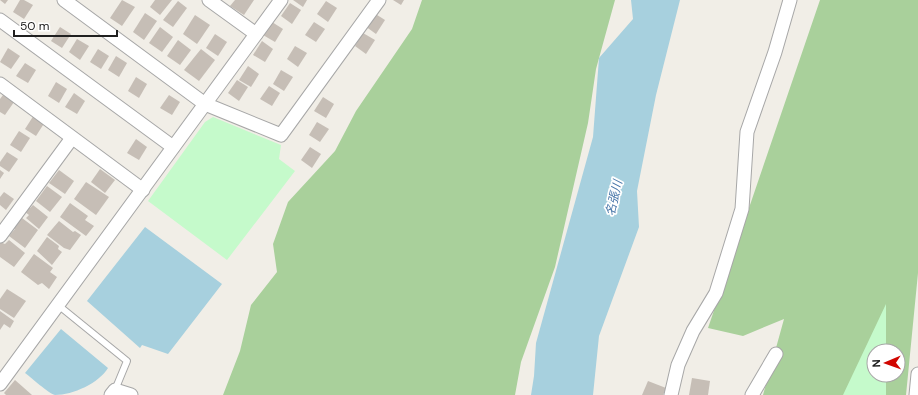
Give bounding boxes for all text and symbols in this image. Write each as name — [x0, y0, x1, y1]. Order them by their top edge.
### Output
scale bar — [14, 12, 117, 38]
text: 50 m — [20, 18, 49, 34]
water label: 名張川 — [602, 177, 626, 217]
north arrow — [866, 343, 906, 383]
text: N — [869, 359, 883, 368]

